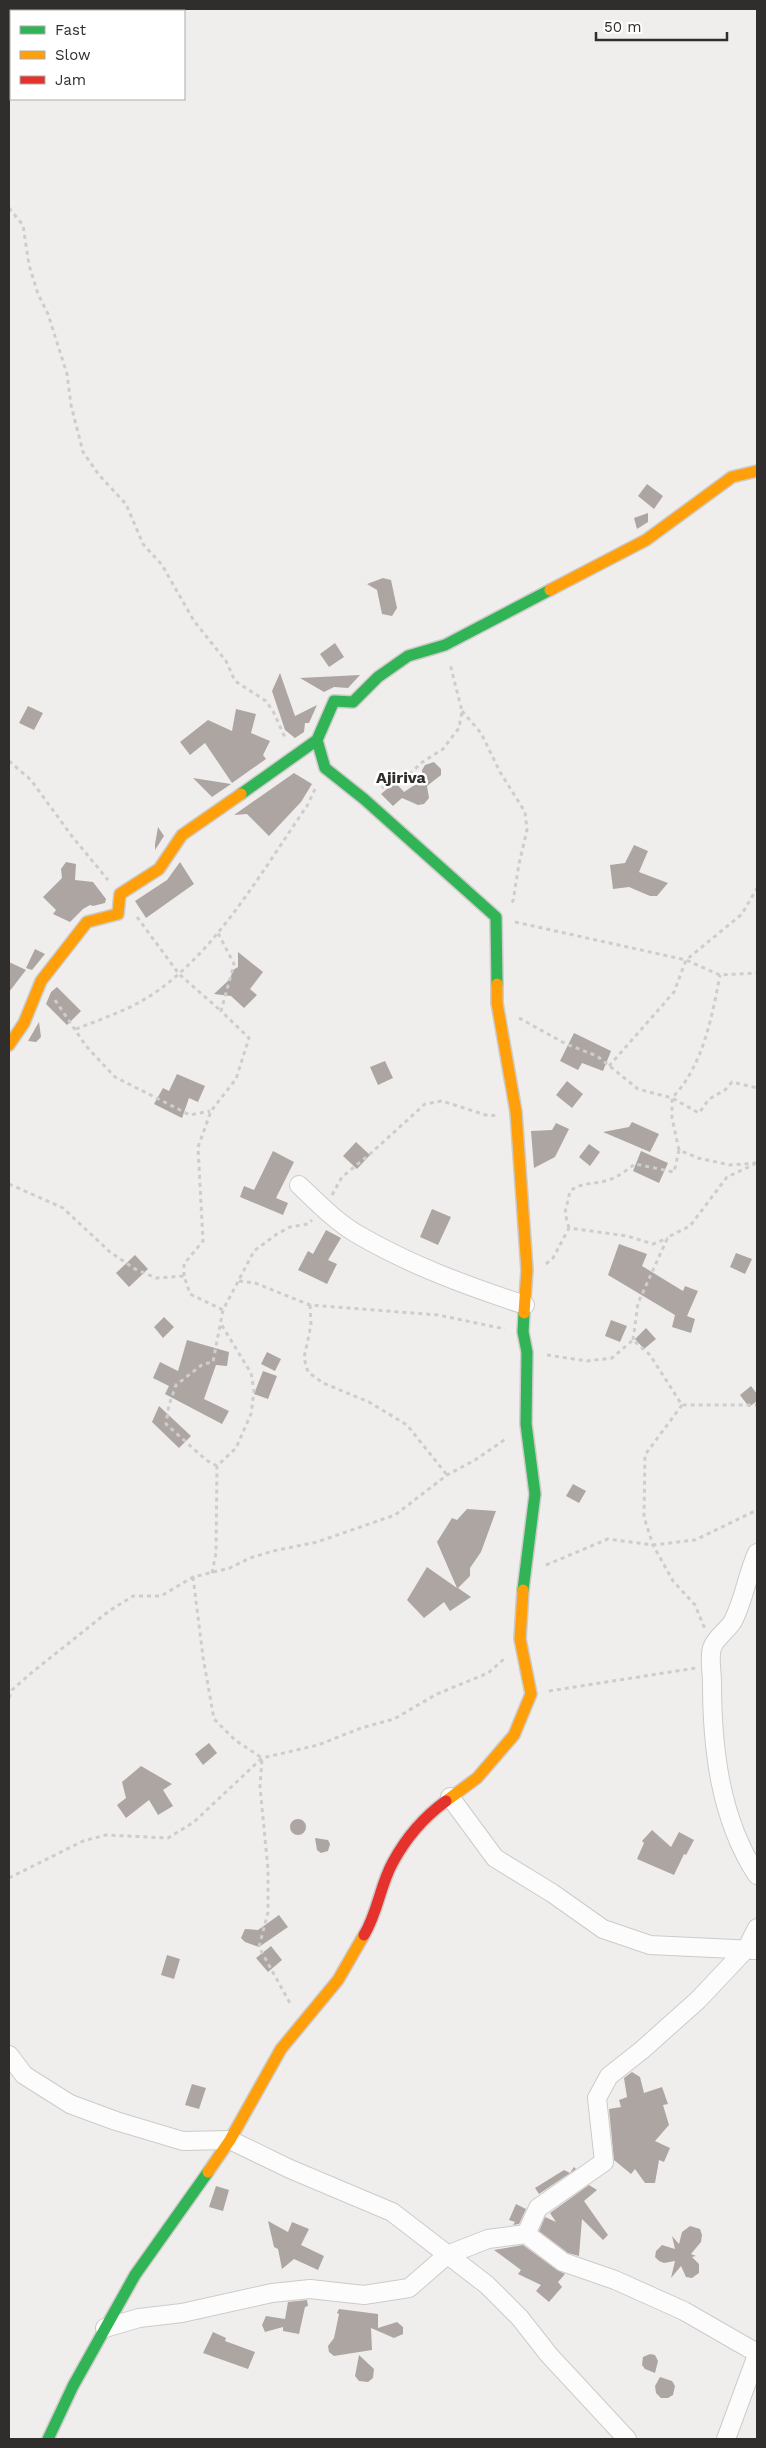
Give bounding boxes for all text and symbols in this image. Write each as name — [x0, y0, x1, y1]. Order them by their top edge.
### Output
legend — [10, 10, 185, 100]
scale bar — [596, 10, 727, 42]
text: 50 m — [604, 18, 641, 36]
text: Fast — [55, 21, 87, 39]
text: Slow — [55, 46, 91, 64]
text: Jam — [55, 71, 86, 89]
district label: Ajiriva — [376, 768, 427, 787]

